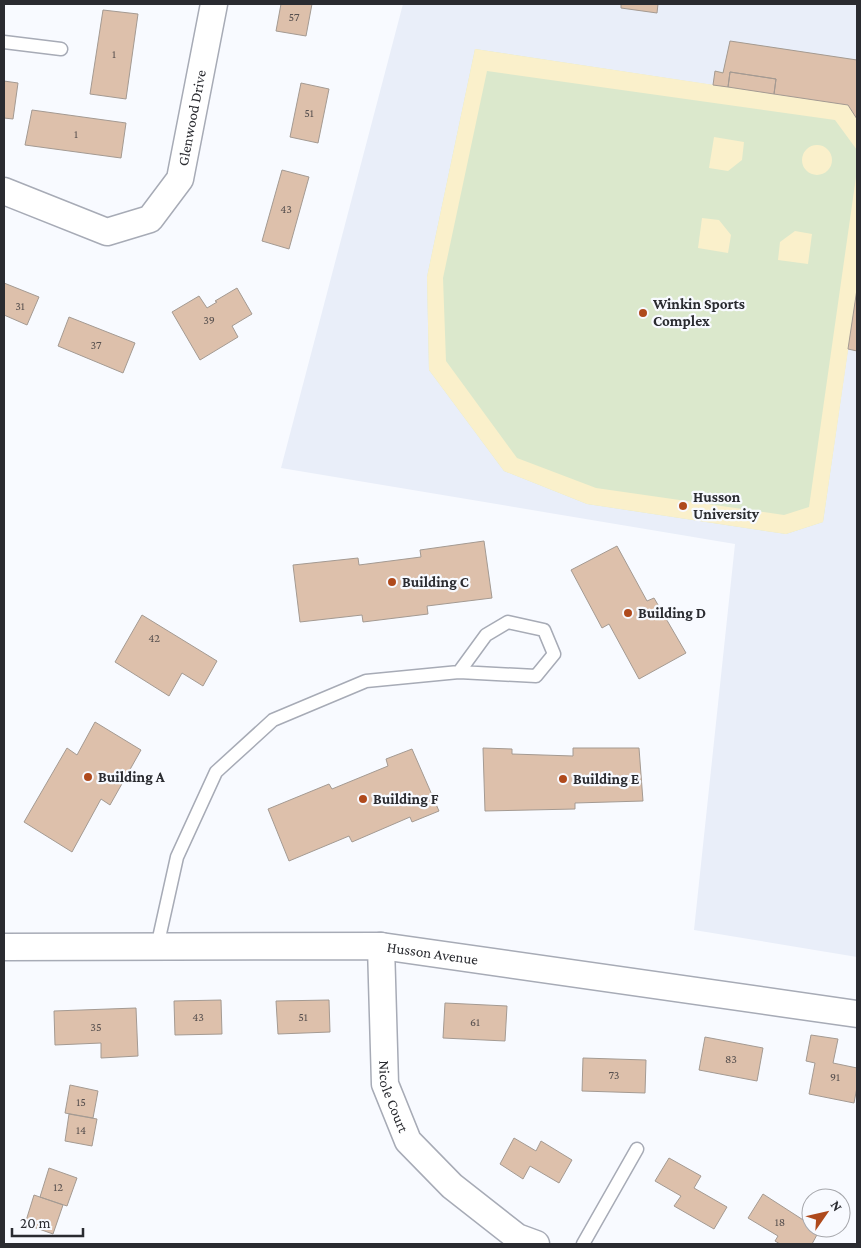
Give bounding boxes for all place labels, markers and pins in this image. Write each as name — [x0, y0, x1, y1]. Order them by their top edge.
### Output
place label: Winkin Sports Complex — [652, 296, 745, 329]
marker: Winkin Sports Complex — [637, 307, 649, 319]
place label: Husson University — [693, 489, 760, 522]
marker: Husson University — [677, 500, 689, 512]
place label: Building C — [402, 574, 469, 590]
marker: Building C — [386, 576, 398, 588]
place label: Building D — [638, 605, 706, 621]
marker: Building D — [622, 607, 634, 619]
place label: Building A — [98, 769, 166, 785]
marker: Building A — [82, 771, 94, 783]
place label: Building E — [573, 771, 640, 787]
marker: Building E — [557, 773, 569, 785]
place label: Building F — [373, 791, 439, 807]
marker: Building F — [357, 793, 369, 805]

